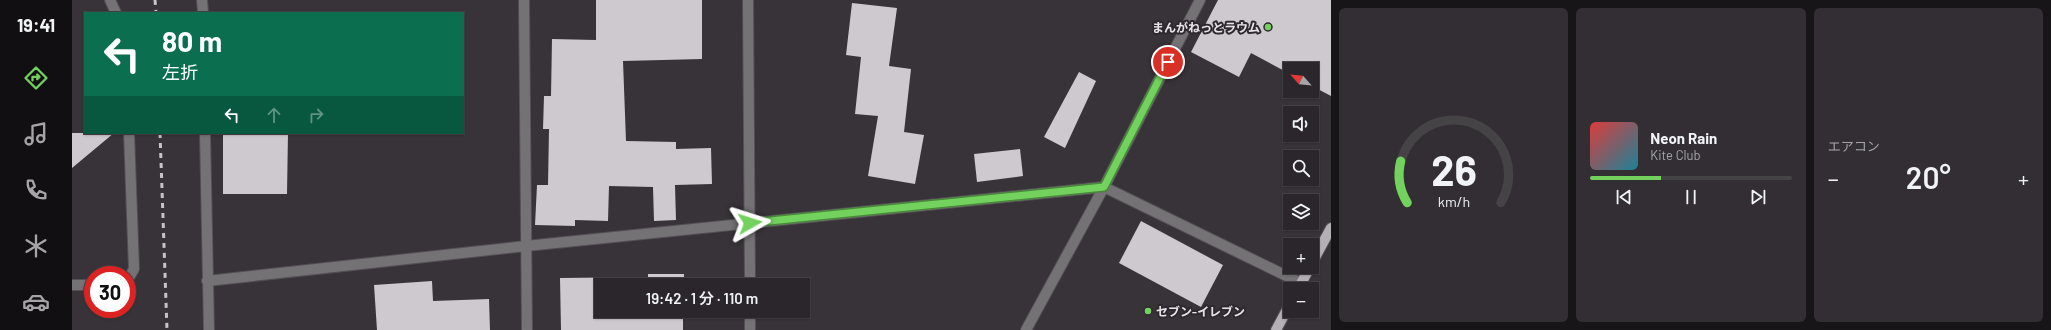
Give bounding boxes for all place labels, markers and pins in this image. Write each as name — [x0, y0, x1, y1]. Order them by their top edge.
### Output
place label: まんがねっとラウム — [1152, 20, 1260, 34]
marker: まんがねっとラウム — [1263, 22, 1273, 32]
pin — [1151, 45, 1185, 79]
place label: セブン-イレブン — [1156, 304, 1245, 318]
marker: セブン-イレブン — [1143, 306, 1153, 316]

